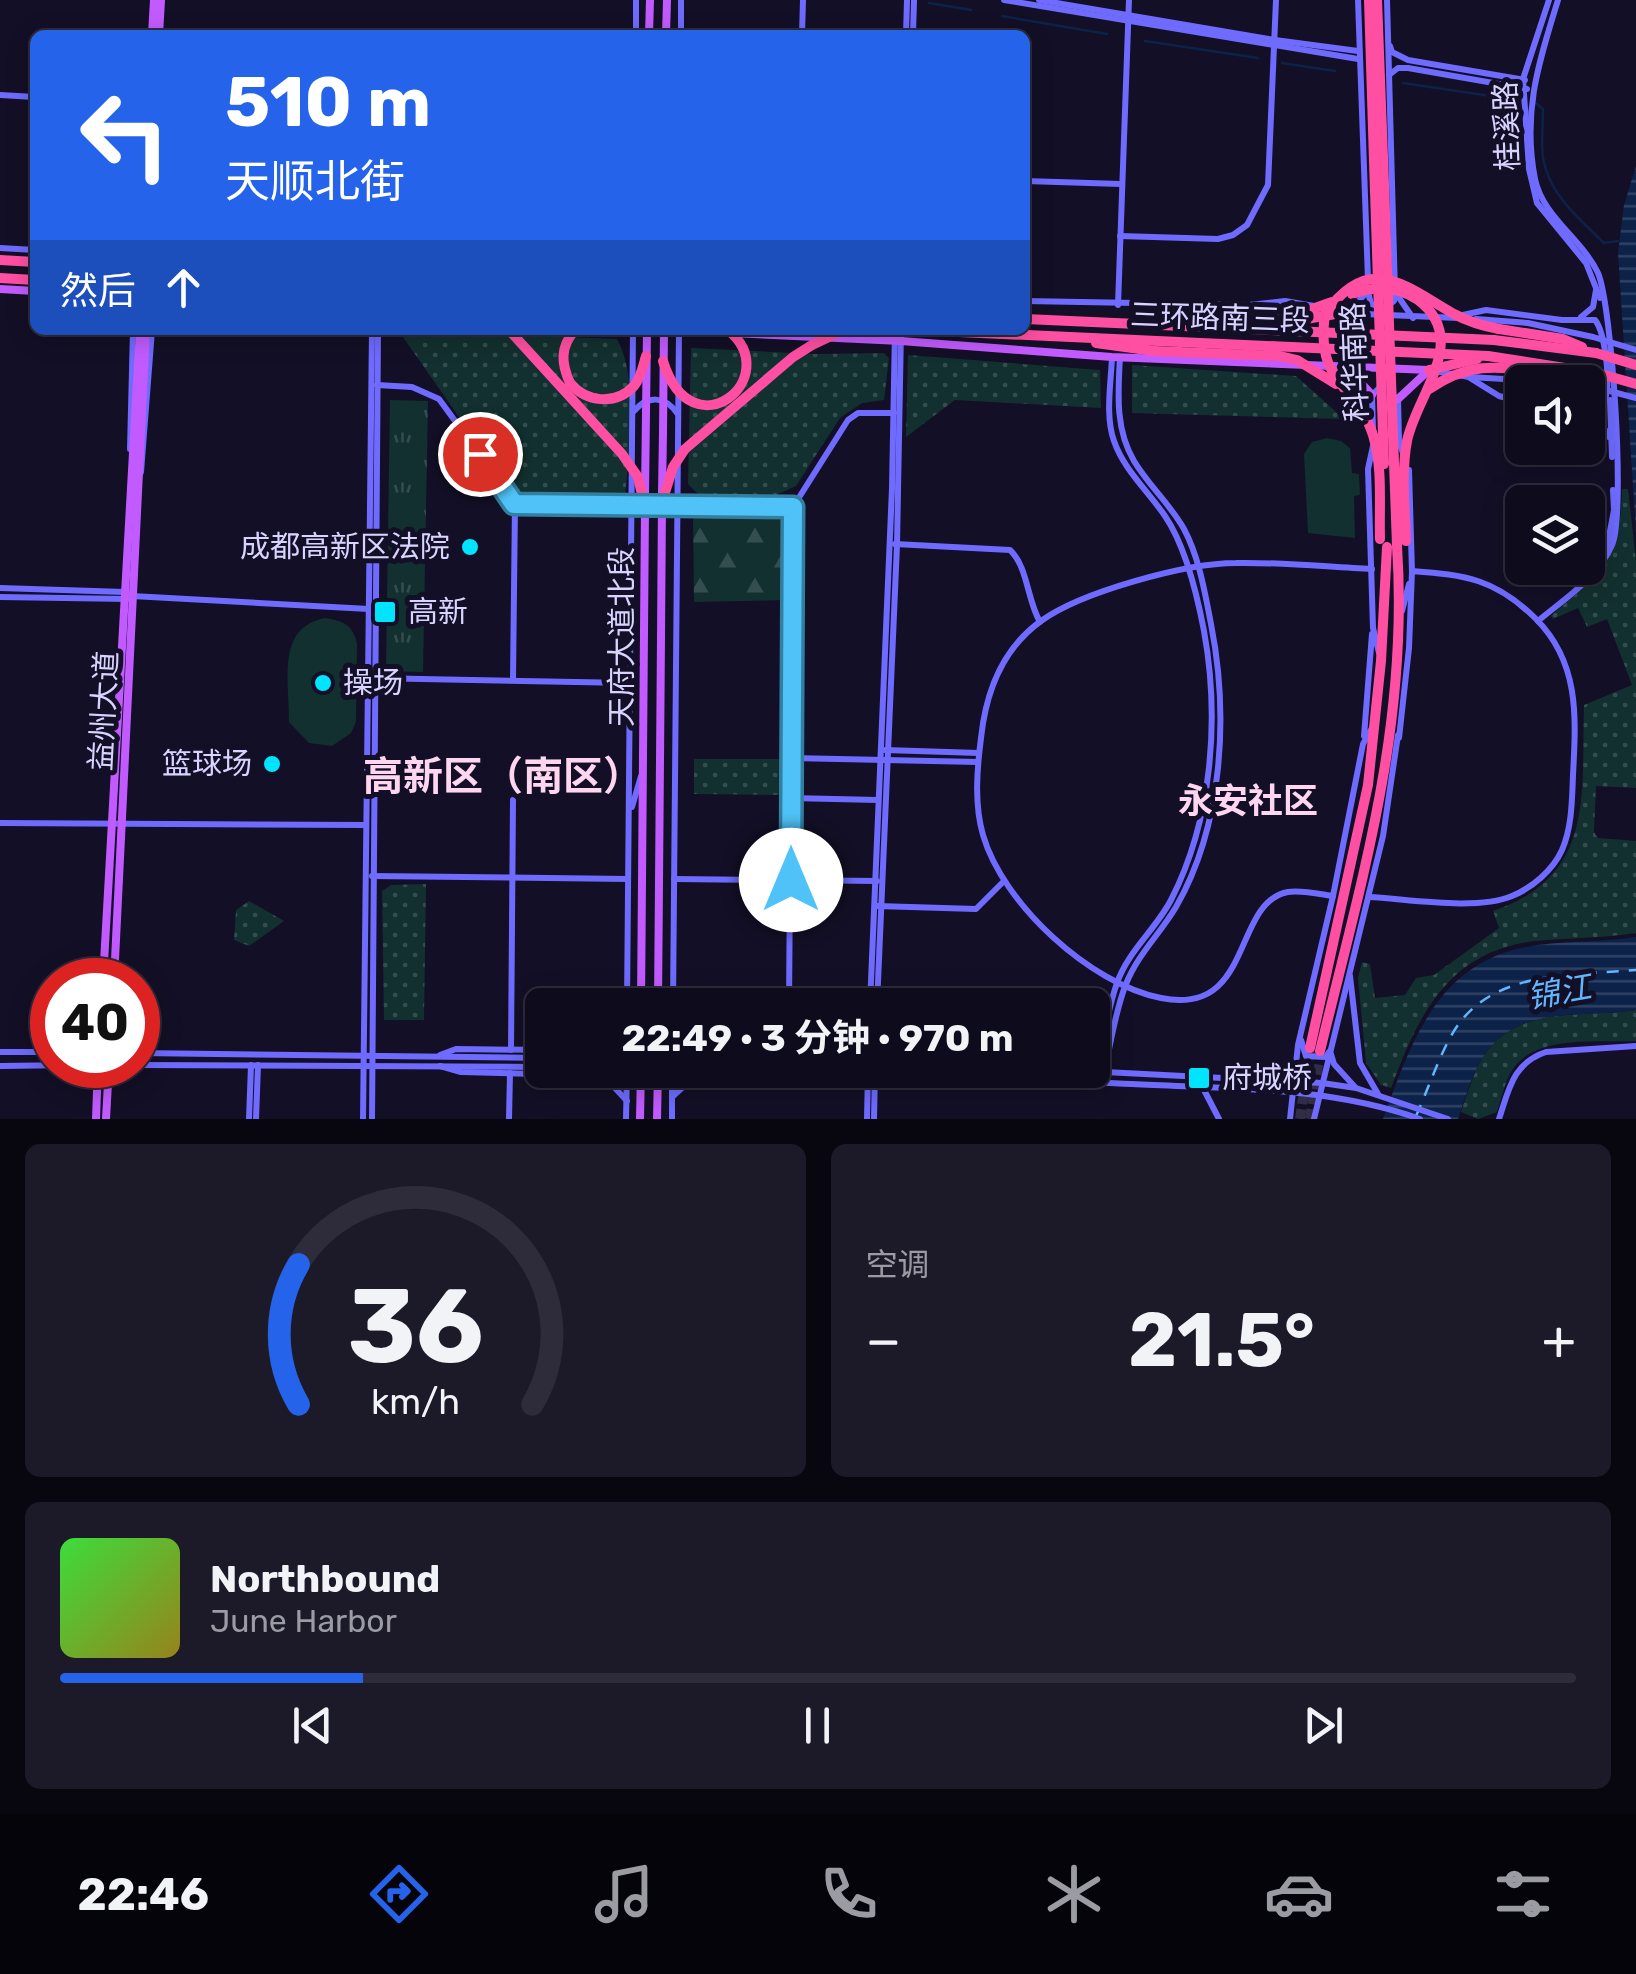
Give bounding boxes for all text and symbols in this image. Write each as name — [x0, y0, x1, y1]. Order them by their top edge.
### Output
text: 510 m — [225, 61, 431, 144]
icon: left — [60, 70, 190, 200]
street label: 桂溪路 — [1487, 80, 1527, 172]
text: 天顺北街 — [225, 155, 405, 208]
icon: ahead — [156, 260, 211, 315]
text: 然后 — [60, 268, 136, 314]
street label: 三环路南三段 — [1129, 297, 1311, 339]
street label: 科华南路 — [1335, 301, 1375, 423]
map controls — [1505, 365, 1605, 585]
button: sound — [1505, 365, 1605, 465]
pin — [438, 412, 523, 497]
icon: arrive — [453, 427, 508, 482]
button: layers — [1505, 485, 1605, 585]
place label: 成都高新区法院 — [240, 529, 450, 565]
marker: 成都高新区法院 — [459, 536, 481, 558]
street label: 天府大道北段 — [604, 547, 640, 727]
place label: 高新 — [408, 594, 468, 630]
marker: 高新 — [372, 599, 398, 625]
street label: 益州大道 — [83, 650, 125, 772]
place label: 操场 — [343, 665, 403, 701]
marker: 操场 — [312, 672, 334, 694]
place label: 篮球场 — [162, 746, 252, 782]
marker: 篮球场 — [261, 753, 283, 775]
district label: 高新区（南区） — [363, 753, 643, 800]
district label: 永安社区 — [1178, 780, 1318, 822]
position arrow — [739, 828, 843, 932]
speed limit sign: 40 — [30, 958, 160, 1088]
water label: 锦江 — [1524, 967, 1597, 1016]
text: 22:49 · 3 分钟 · 970 m — [621, 1015, 1014, 1061]
place label: 府城桥 — [1222, 1060, 1312, 1096]
marker: 府城桥 — [1186, 1065, 1212, 1091]
text: 空调 — [866, 1246, 930, 1284]
text: 36 — [347, 1265, 483, 1388]
text: 21.5° — [1128, 1296, 1315, 1385]
text: − — [866, 1308, 901, 1373]
text: + — [1542, 1308, 1576, 1373]
text: km/h — [371, 1381, 460, 1423]
text: Northbound — [210, 1556, 440, 1602]
text: June Harbor — [210, 1602, 397, 1640]
icon: previous — [285, 1698, 340, 1753]
icon: pause — [790, 1698, 845, 1753]
icon: next — [1296, 1698, 1351, 1753]
icon: directions — [364, 1859, 434, 1929]
icon: music — [589, 1859, 659, 1929]
icon: phone — [814, 1859, 884, 1929]
icon: climate — [1039, 1859, 1109, 1929]
icon: car — [1264, 1859, 1334, 1929]
icon: filters — [1488, 1859, 1558, 1929]
text: 22:46 — [77, 1868, 209, 1921]

